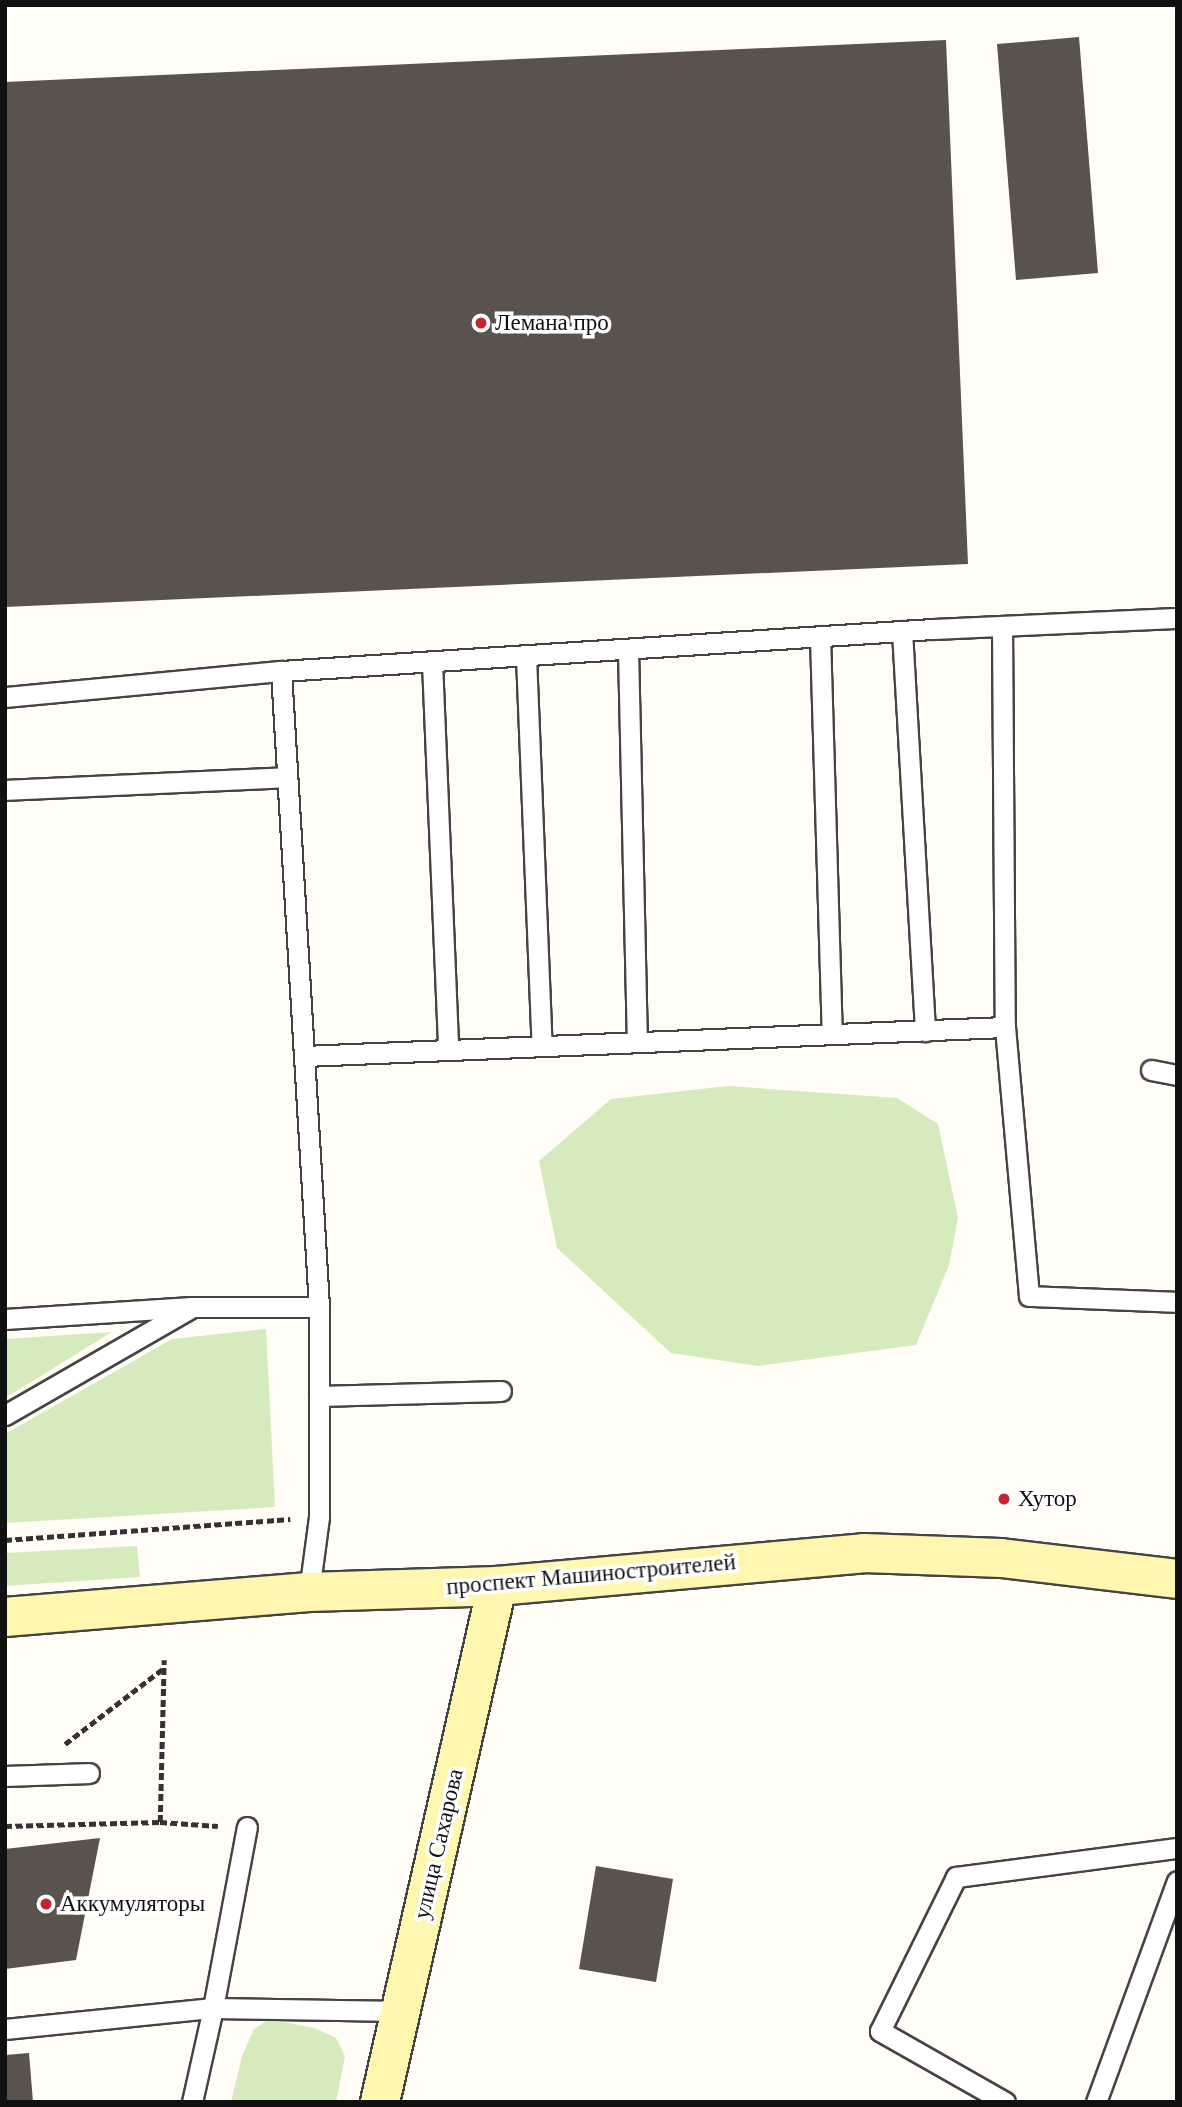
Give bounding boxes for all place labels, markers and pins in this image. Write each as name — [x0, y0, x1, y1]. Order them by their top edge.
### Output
place label: Лемана про — [495, 309, 609, 337]
marker: Лемана про — [473, 315, 489, 331]
place label: Хутор — [1018, 1485, 1077, 1513]
marker: Хутор — [996, 1491, 1012, 1507]
place label: Аккумуляторы — [60, 1890, 205, 1918]
marker: Аккумуляторы — [38, 1896, 54, 1912]

